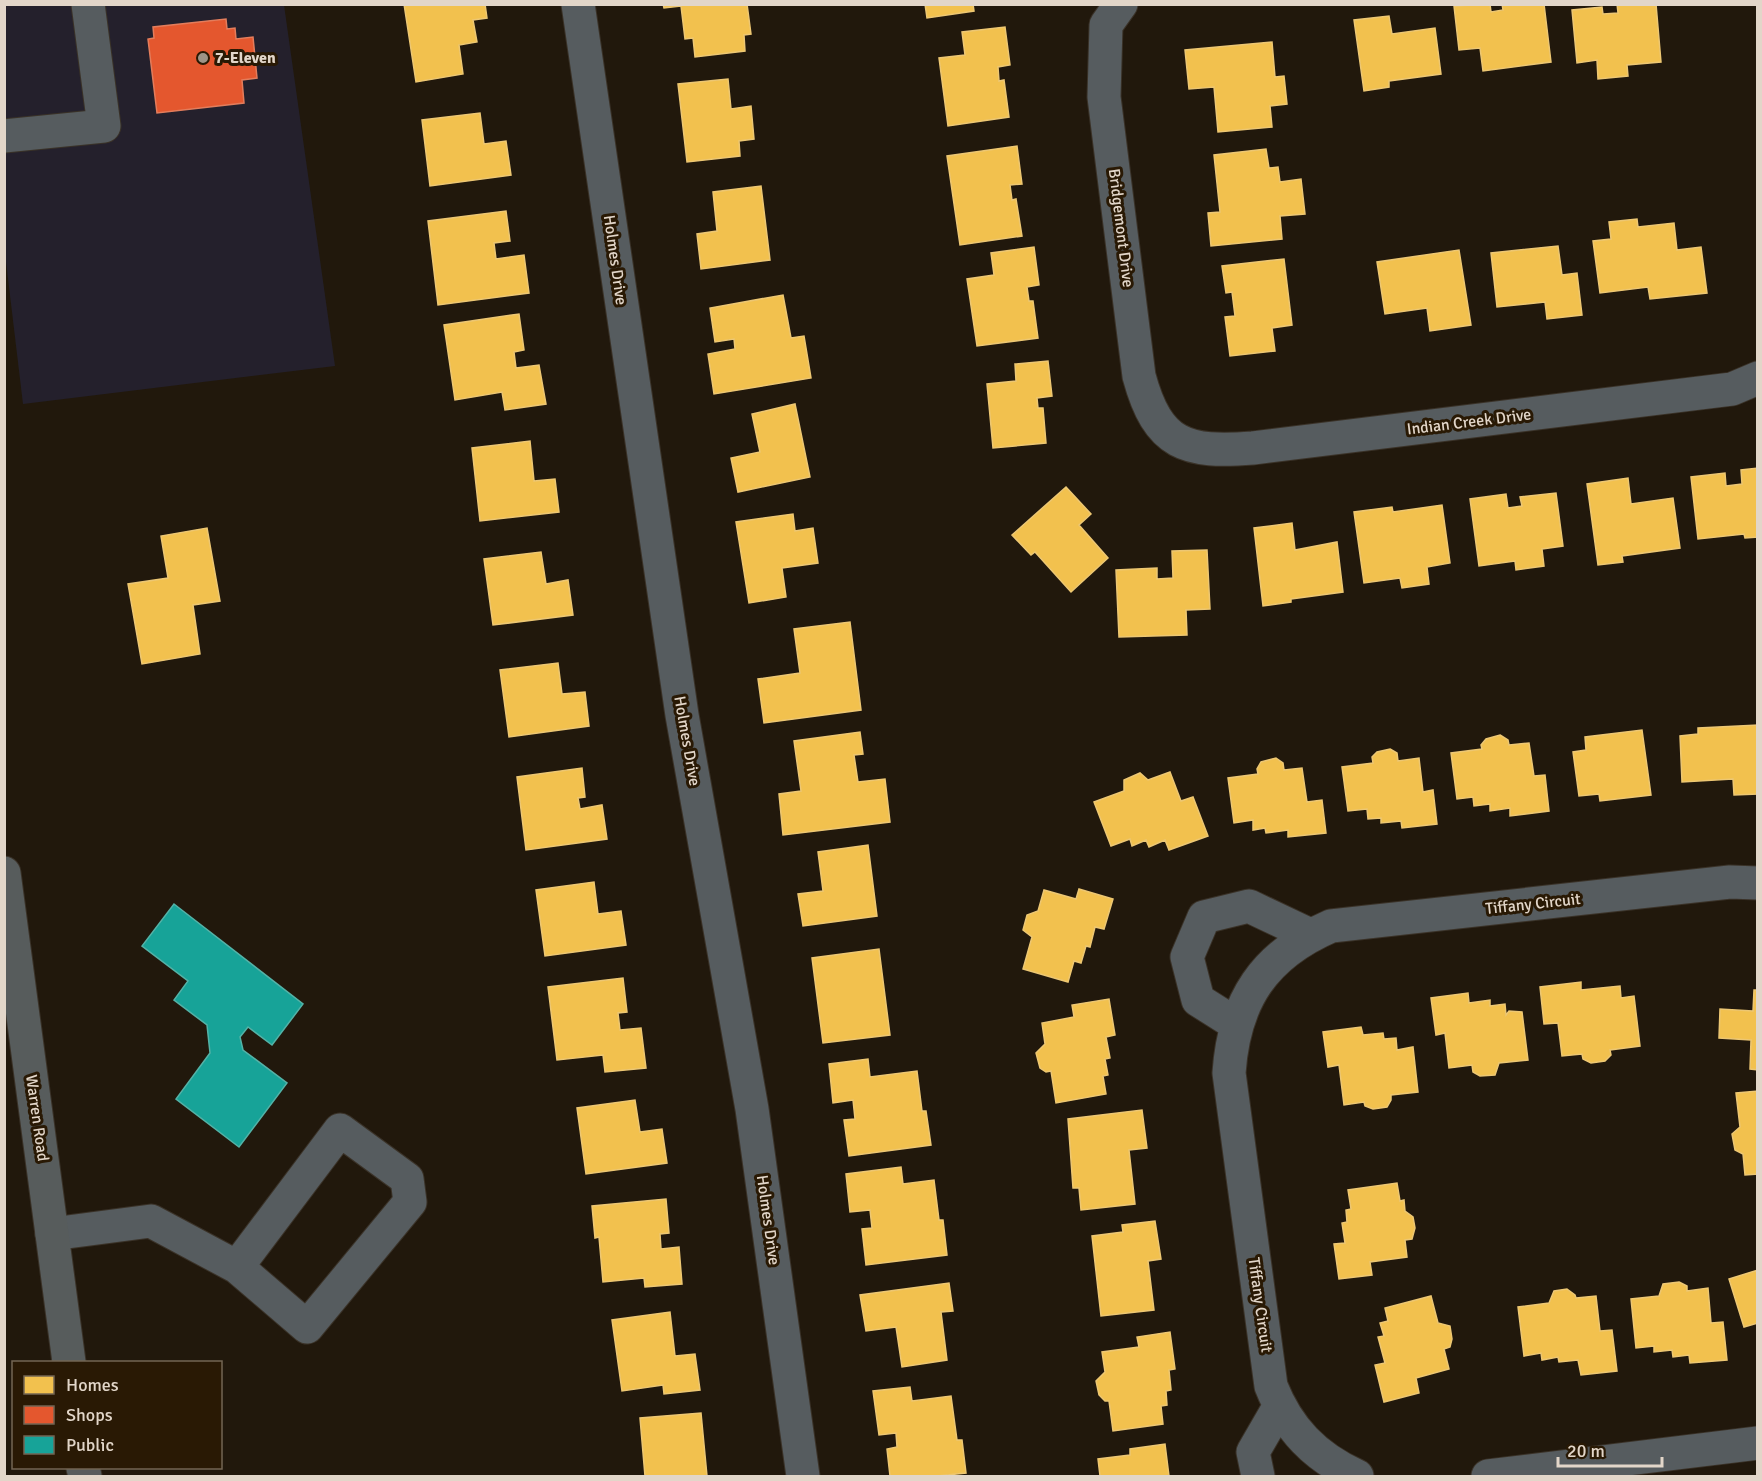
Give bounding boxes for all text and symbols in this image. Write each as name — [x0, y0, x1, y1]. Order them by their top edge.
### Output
place label: 7-Eleven — [215, 48, 276, 68]
marker: 7-Eleven — [196, 51, 210, 65]
street label: Bridgemont Drive — [1104, 167, 1138, 289]
street label: Holmes Drive — [599, 214, 631, 306]
street label: Indian Creek Drive — [1406, 404, 1532, 440]
street label: Holmes Drive — [669, 695, 705, 787]
street label: Tiffany Circuit — [1484, 889, 1582, 919]
street label: Warren Road — [21, 1073, 53, 1163]
street label: Holmes Drive — [752, 1174, 784, 1266]
street label: Tiffany Circuit — [1243, 1256, 1277, 1354]
legend — [12, 1361, 222, 1469]
text: Homes — [66, 1374, 119, 1396]
text: Shops — [66, 1404, 113, 1426]
scale bar — [1558, 1430, 1662, 1468]
text: Public — [66, 1434, 114, 1456]
text: 20 m — [1567, 1440, 1605, 1462]

